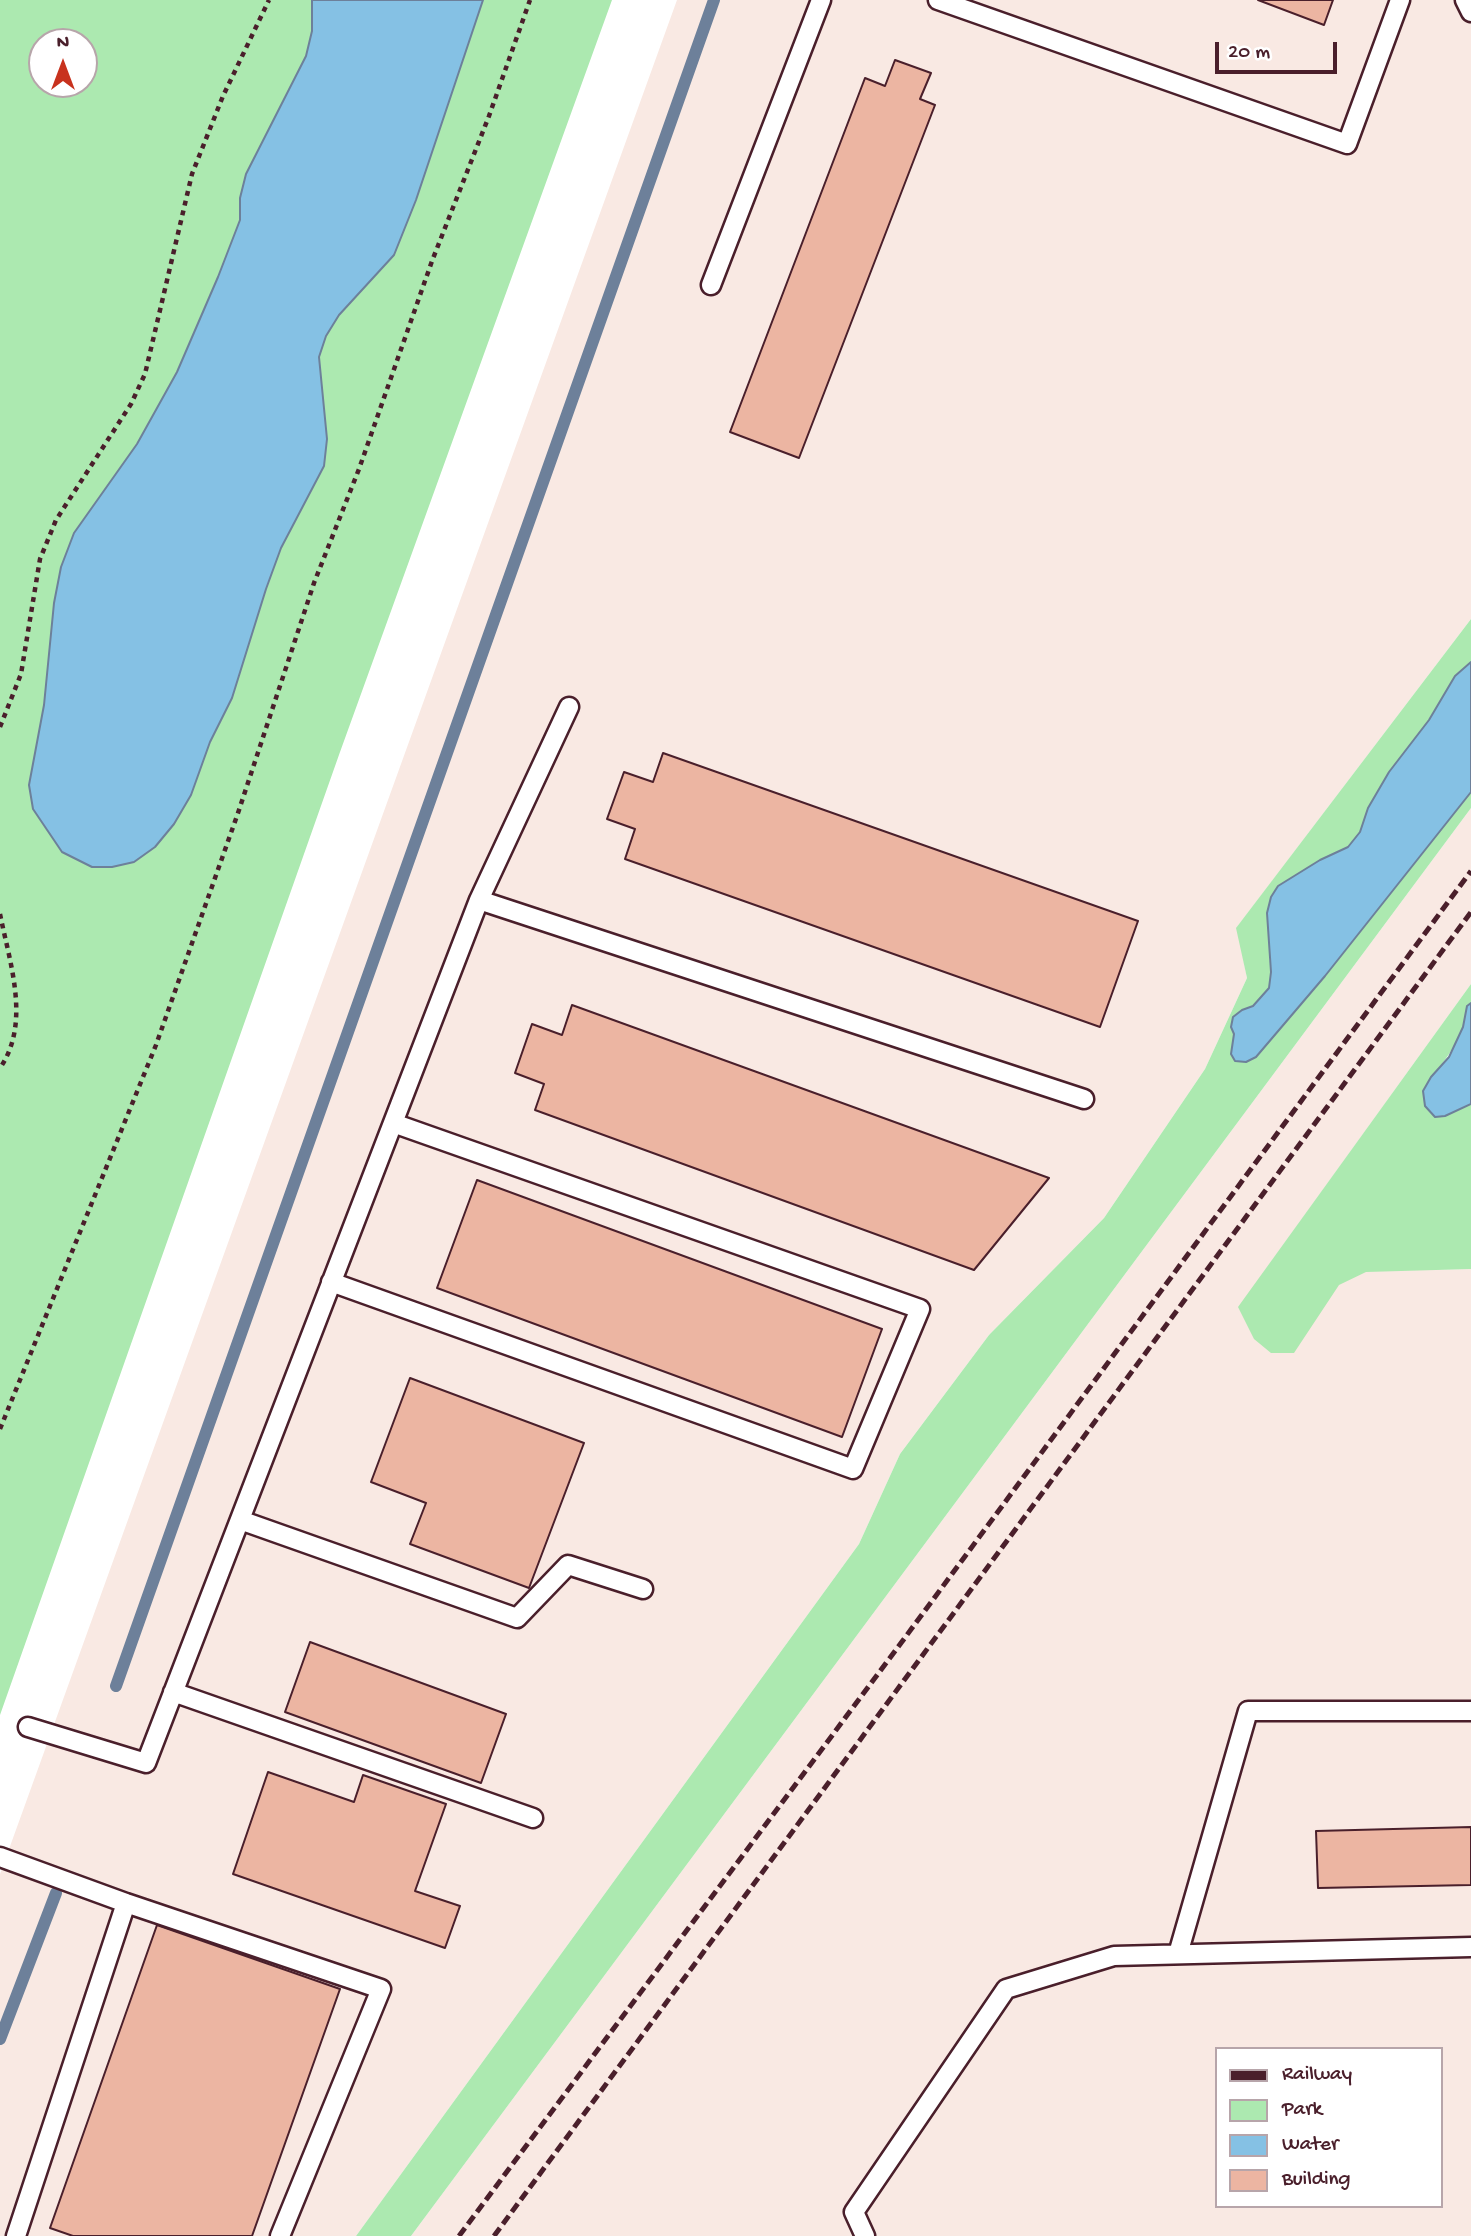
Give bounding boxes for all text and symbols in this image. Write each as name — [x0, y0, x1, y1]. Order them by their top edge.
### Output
north arrow — [28, 28, 98, 98]
scale bar — [1219, 28, 1342, 72]
text: N — [57, 32, 69, 55]
text: 20 m — [1228, 41, 1270, 66]
legend — [1216, 2047, 1443, 2208]
text: Railway — [1282, 2063, 1352, 2088]
text: Park — [1282, 2098, 1322, 2123]
text: Water — [1282, 2133, 1338, 2158]
text: Building — [1282, 2168, 1351, 2193]

